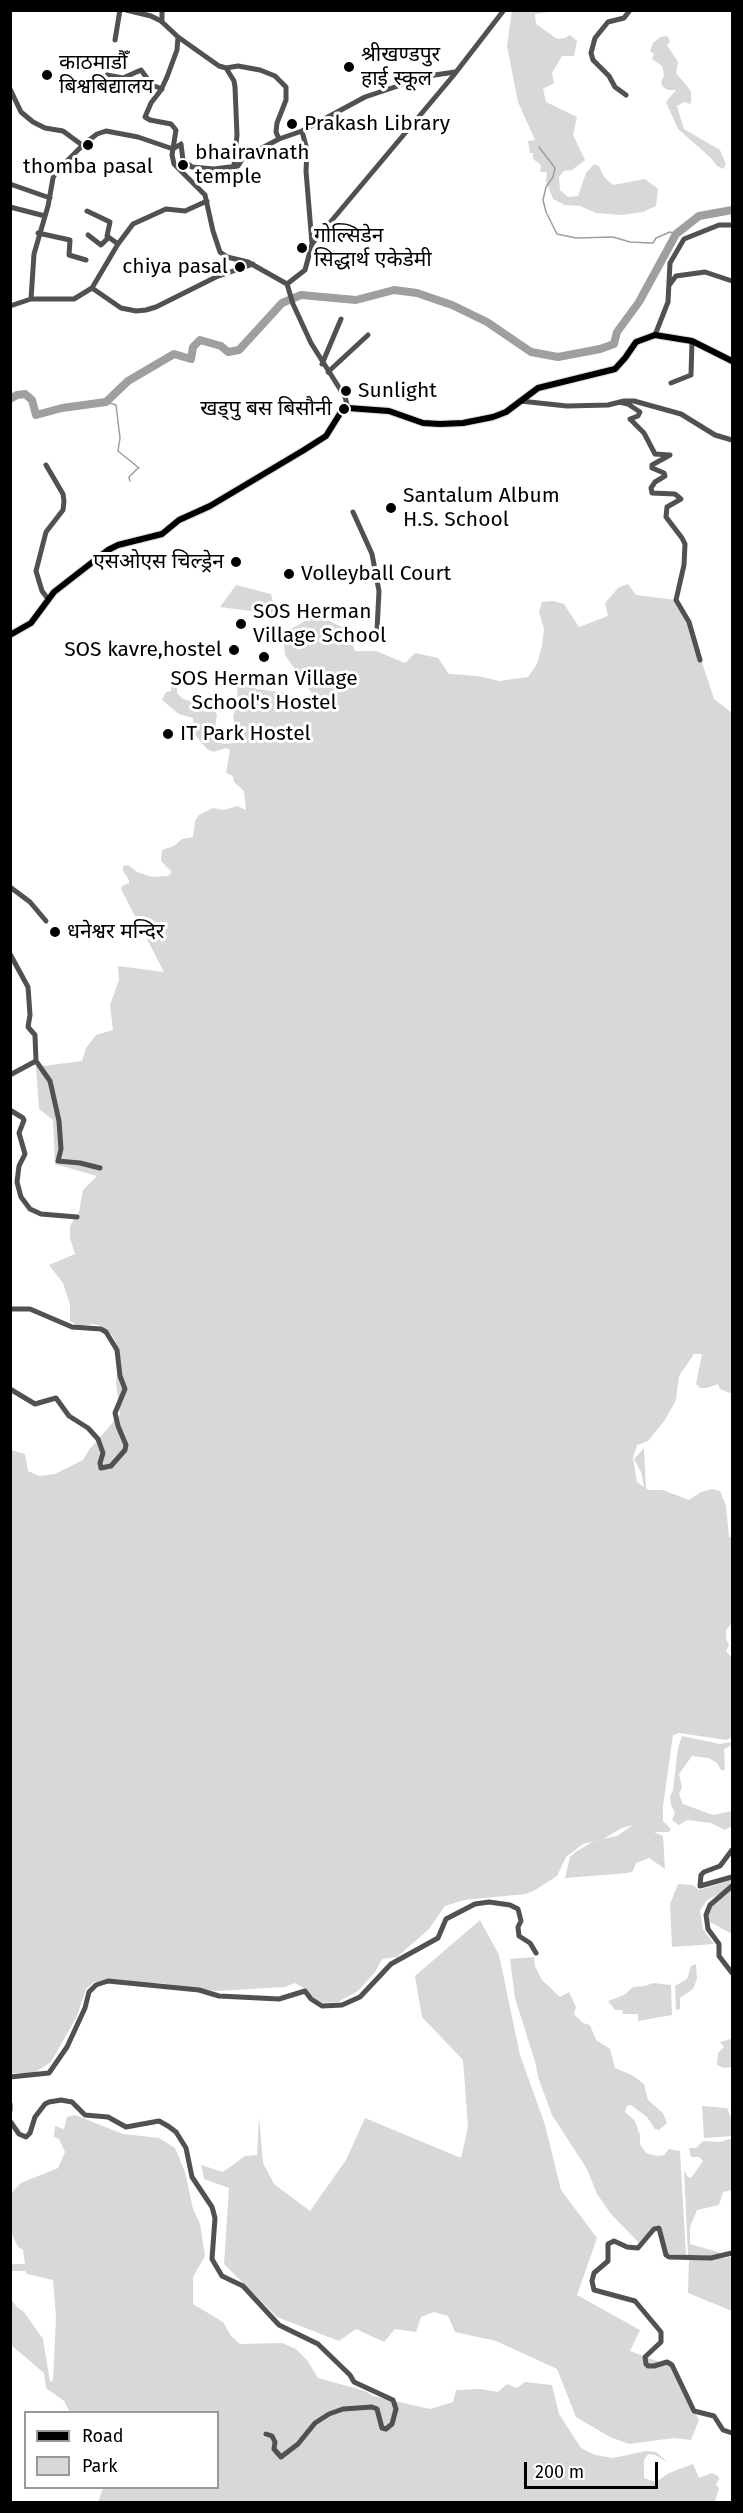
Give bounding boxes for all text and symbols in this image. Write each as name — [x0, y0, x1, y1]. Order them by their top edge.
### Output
place label: श्रीखण्डपुर हाई स्कूल — [361, 42, 440, 92]
place label: काठमाडौँ बिश्वबिद्यालय — [59, 50, 153, 100]
marker: श्रीखण्डपुर हाई स्कूल — [342, 60, 356, 74]
marker: काठमाडौँ बिश्वबिद्यालय — [40, 68, 54, 82]
place label: Prakash Library — [304, 111, 450, 137]
marker: Prakash Library — [285, 117, 299, 131]
marker: thomba pasal — [81, 138, 95, 152]
place label: bhairavnath temple — [195, 140, 310, 190]
place label: thomba pasal — [23, 154, 153, 180]
marker: bhairavnath temple — [176, 158, 190, 172]
place label: गोल्सिडेन सिद्धार्थ एकेडेमी — [314, 223, 432, 273]
marker: गोल्सिडेन सिद्धार्थ एकेडेमी — [295, 241, 309, 255]
place label: chiya pasal — [122, 254, 228, 280]
marker: chiya pasal — [233, 260, 247, 274]
place label: Sunlight — [358, 378, 437, 404]
marker: Sunlight — [339, 384, 353, 398]
place label: खड्पु बस बिसौनी — [200, 396, 332, 422]
marker: खड्पु बस बिसौनी — [337, 402, 351, 416]
place label: Santalum Album H.S. School — [403, 483, 560, 533]
marker: Santalum Album H.S. School — [384, 501, 398, 515]
place label: एसओएस चिल्ड्रेन — [93, 549, 224, 575]
marker: एसओएस चिल्ड्रेन — [229, 555, 243, 569]
place label: Volleyball Court — [301, 561, 451, 587]
marker: Volleyball Court — [282, 567, 296, 581]
place label: SOS Herman Village School — [253, 599, 386, 649]
marker: SOS Herman Village School — [234, 617, 248, 631]
place label: SOS kavre,hostel — [64, 637, 222, 663]
marker: SOS kavre,hostel — [227, 643, 241, 657]
marker: SOS Herman Village School's Hostel — [257, 650, 271, 664]
place label: SOS Herman Village School's Hostel — [170, 666, 358, 716]
place label: IT Park Hostel — [180, 721, 311, 747]
marker: IT Park Hostel — [161, 727, 175, 741]
place label: धनेश्वर मन्दिर — [67, 919, 164, 945]
marker: धनेश्वर मन्दिर — [48, 925, 62, 939]
legend — [24, 2411, 219, 2489]
text: Road — [82, 2425, 124, 2447]
scale bar — [527, 2450, 660, 2488]
text: Park — [82, 2455, 117, 2477]
text: 200 m — [535, 2461, 584, 2483]

